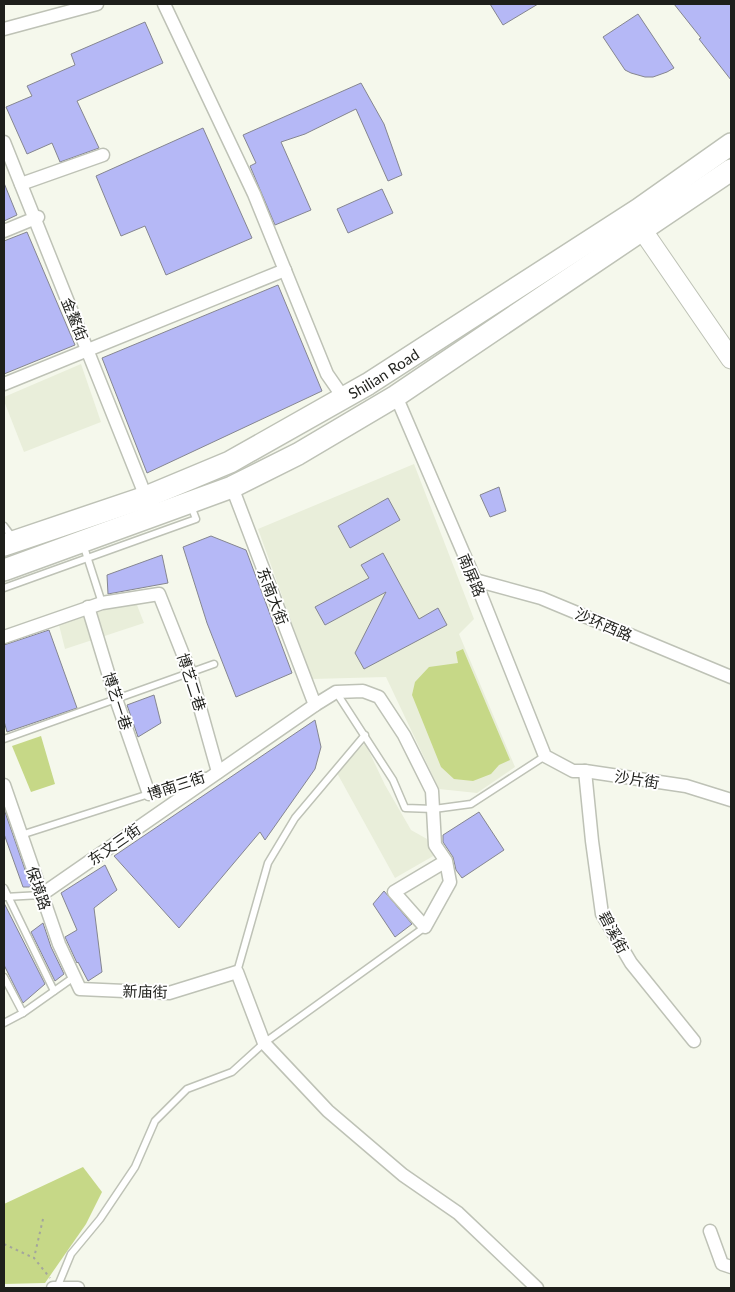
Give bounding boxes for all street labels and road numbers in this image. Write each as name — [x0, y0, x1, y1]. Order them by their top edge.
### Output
street label: 金鳌街 — [58, 295, 92, 343]
street label: Shilian Road — [345, 345, 422, 402]
street label: 南屏路 — [455, 551, 489, 599]
street label: 东南大街 — [254, 565, 292, 627]
street label: 沙环西路 — [573, 604, 635, 644]
street label: 博艺二巷 — [174, 651, 210, 713]
street label: 博艺一巷 — [100, 670, 136, 732]
street label: 博南三街 — [145, 767, 207, 803]
street label: 沙片街 — [613, 767, 661, 791]
street label: 东文三街 — [84, 819, 144, 869]
street label: 保境路 — [23, 864, 55, 912]
street label: 碧溪街 — [595, 908, 633, 956]
street label: 新庙街 — [122, 982, 168, 1000]

